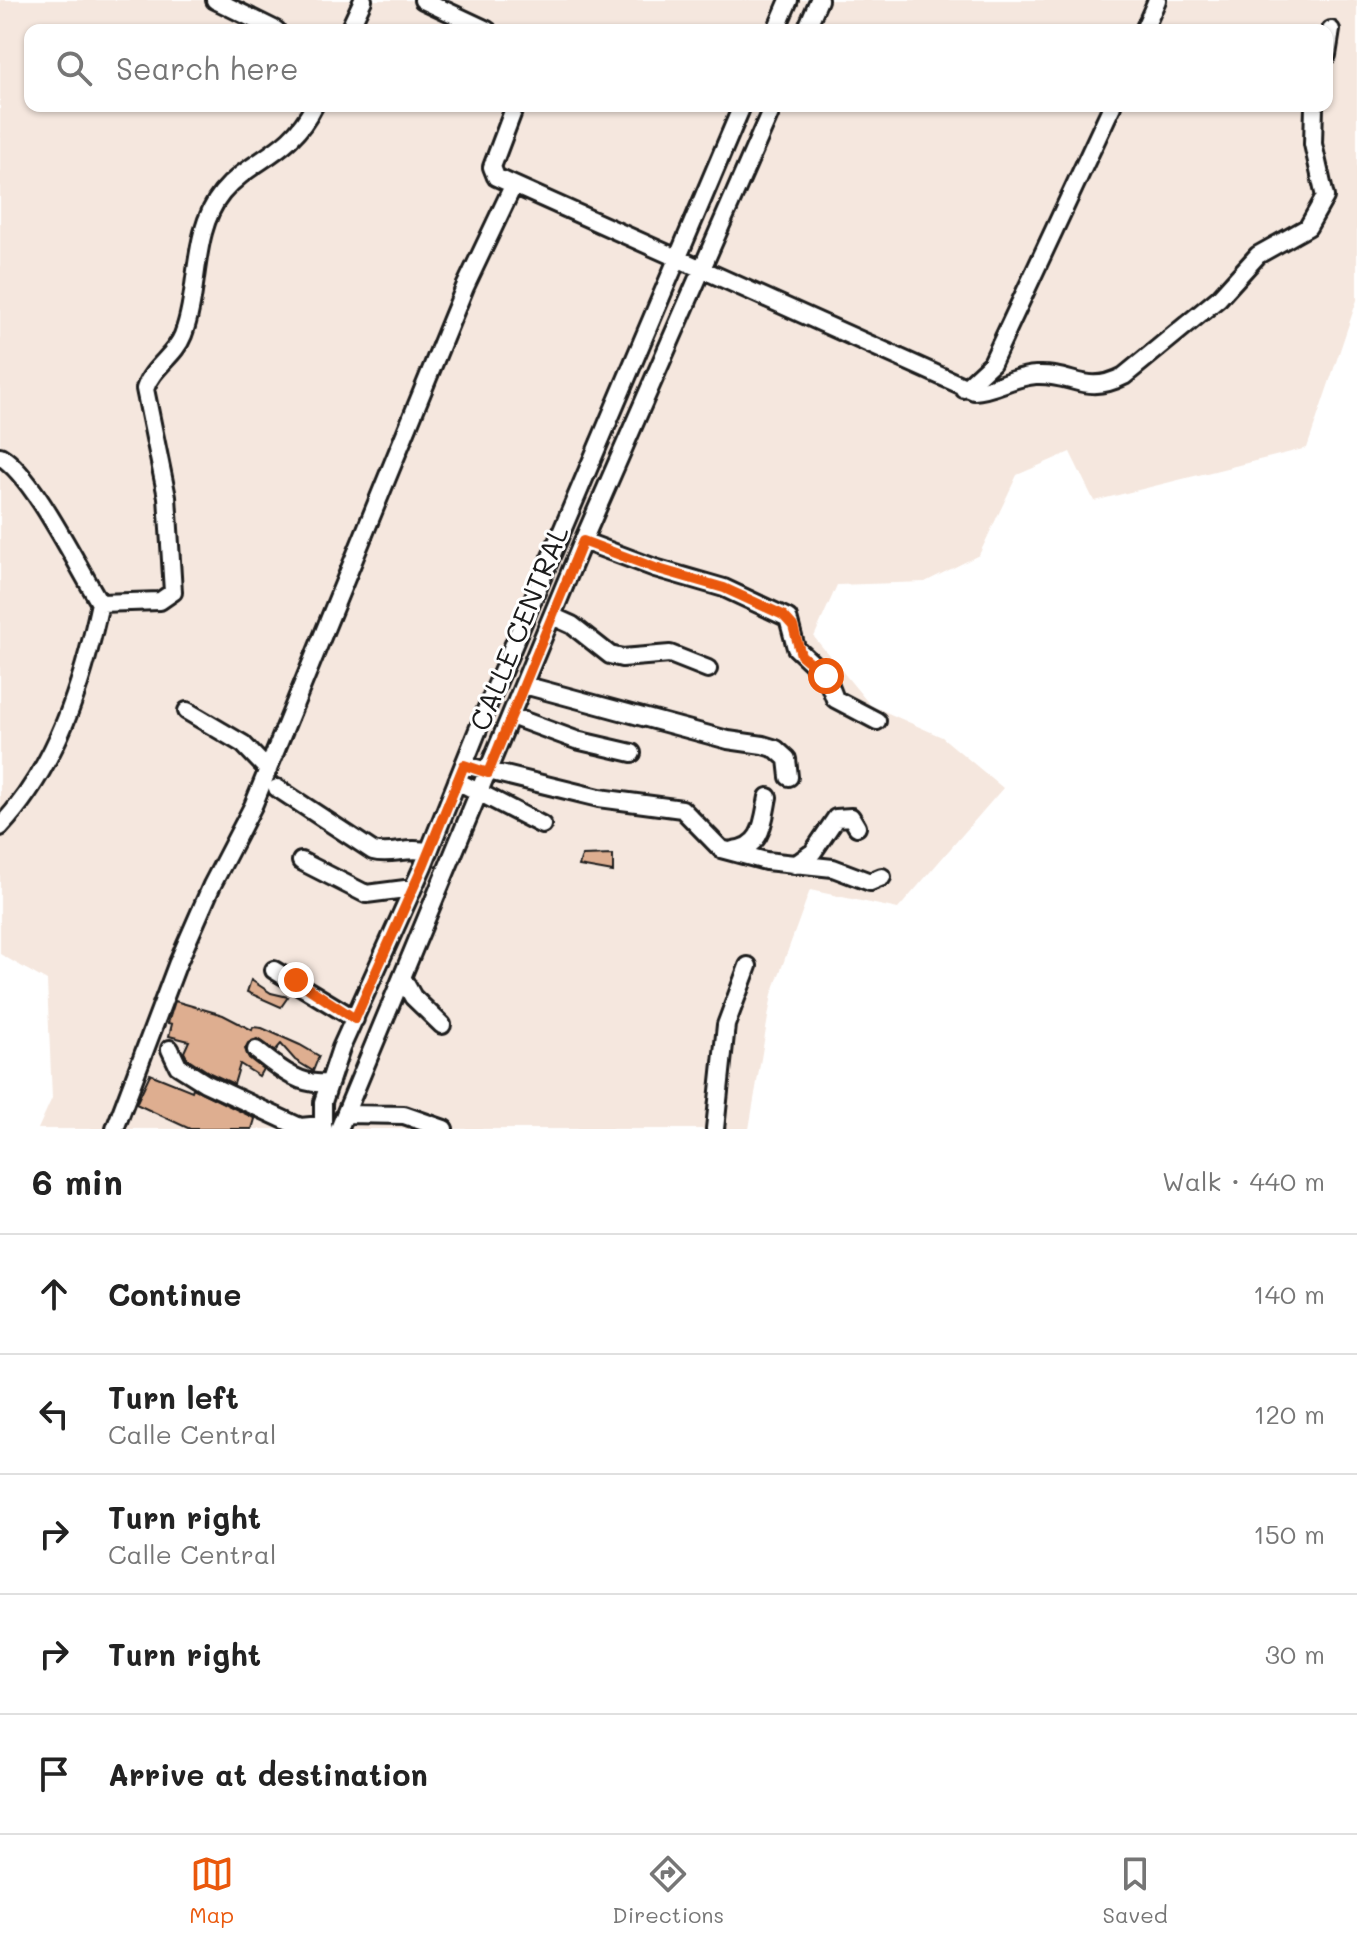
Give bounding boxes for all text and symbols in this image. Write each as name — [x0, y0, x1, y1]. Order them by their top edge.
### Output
search box — [24, 24, 1333, 112]
icon: search — [52, 46, 96, 90]
text: Search here — [116, 48, 299, 88]
street label: CALLE CENTRAL — [461, 519, 576, 736]
route start — [808, 658, 844, 694]
route end — [278, 962, 314, 998]
text: 6 min — [32, 1159, 123, 1204]
text: Walk · 440 m — [1162, 1164, 1325, 1198]
icon: ahead — [32, 1272, 76, 1316]
text: Continue — [108, 1274, 241, 1314]
text: 140 m — [1253, 1277, 1325, 1311]
text: Turn left — [108, 1377, 239, 1417]
icon: left — [32, 1392, 76, 1436]
text: 120 m — [1254, 1397, 1325, 1431]
text: Calle Central — [108, 1417, 277, 1451]
text: Turn right — [108, 1497, 261, 1537]
icon: right — [32, 1512, 76, 1556]
text: 150 m — [1253, 1517, 1325, 1551]
text: Calle Central — [108, 1537, 277, 1571]
icon: right — [32, 1632, 76, 1676]
text: Turn right — [108, 1634, 261, 1674]
text: 30 m — [1265, 1637, 1325, 1671]
icon: arrive — [32, 1752, 76, 1796]
text: Arrive at destination — [108, 1754, 428, 1794]
tab: Map — [189, 1852, 234, 1929]
tab: Directions — [612, 1852, 724, 1929]
tab: Saved — [1103, 1852, 1168, 1929]

